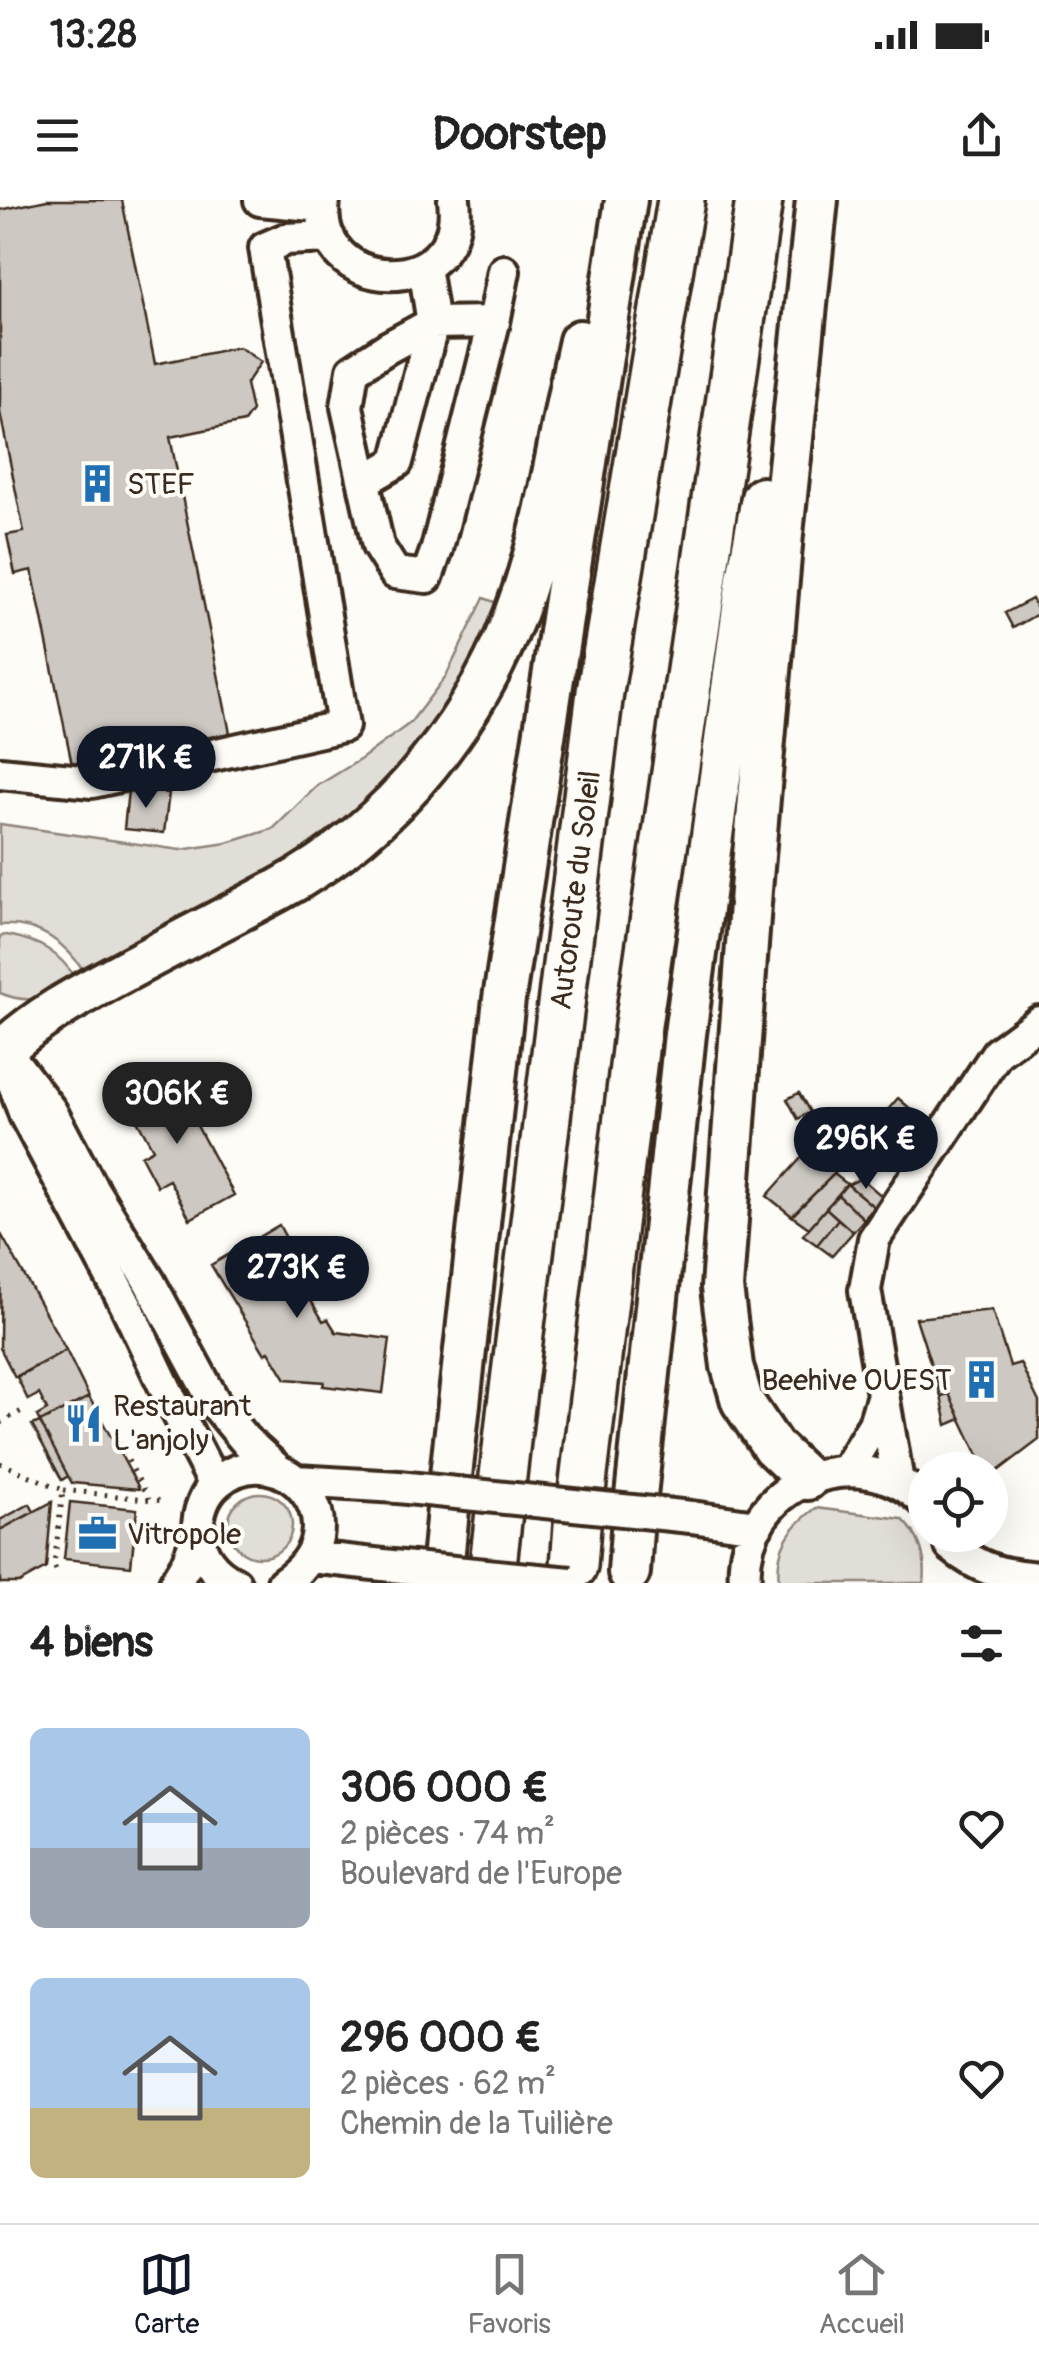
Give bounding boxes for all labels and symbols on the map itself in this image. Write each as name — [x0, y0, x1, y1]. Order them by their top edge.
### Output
building icon: STEF — [76, 463, 118, 505]
place label: STEF — [127, 466, 195, 503]
pin: 271K € — [65, 726, 227, 811]
street label: Autoroute du Soleil — [542, 768, 609, 1012]
pin: 306K € — [96, 1062, 258, 1147]
pin: 296K € — [785, 1107, 947, 1192]
pin: 273K € — [216, 1236, 378, 1321]
building icon: Beehive OUEST — [961, 1359, 1003, 1401]
place label: Beehive OUEST — [761, 1362, 952, 1399]
place label: Restaurant L'anjoly — [113, 1388, 253, 1459]
restaurant icon: Restaurant L'anjoly — [62, 1402, 104, 1444]
office icon: Vitropole — [76, 1513, 118, 1555]
place label: Vitropole — [127, 1516, 241, 1553]

